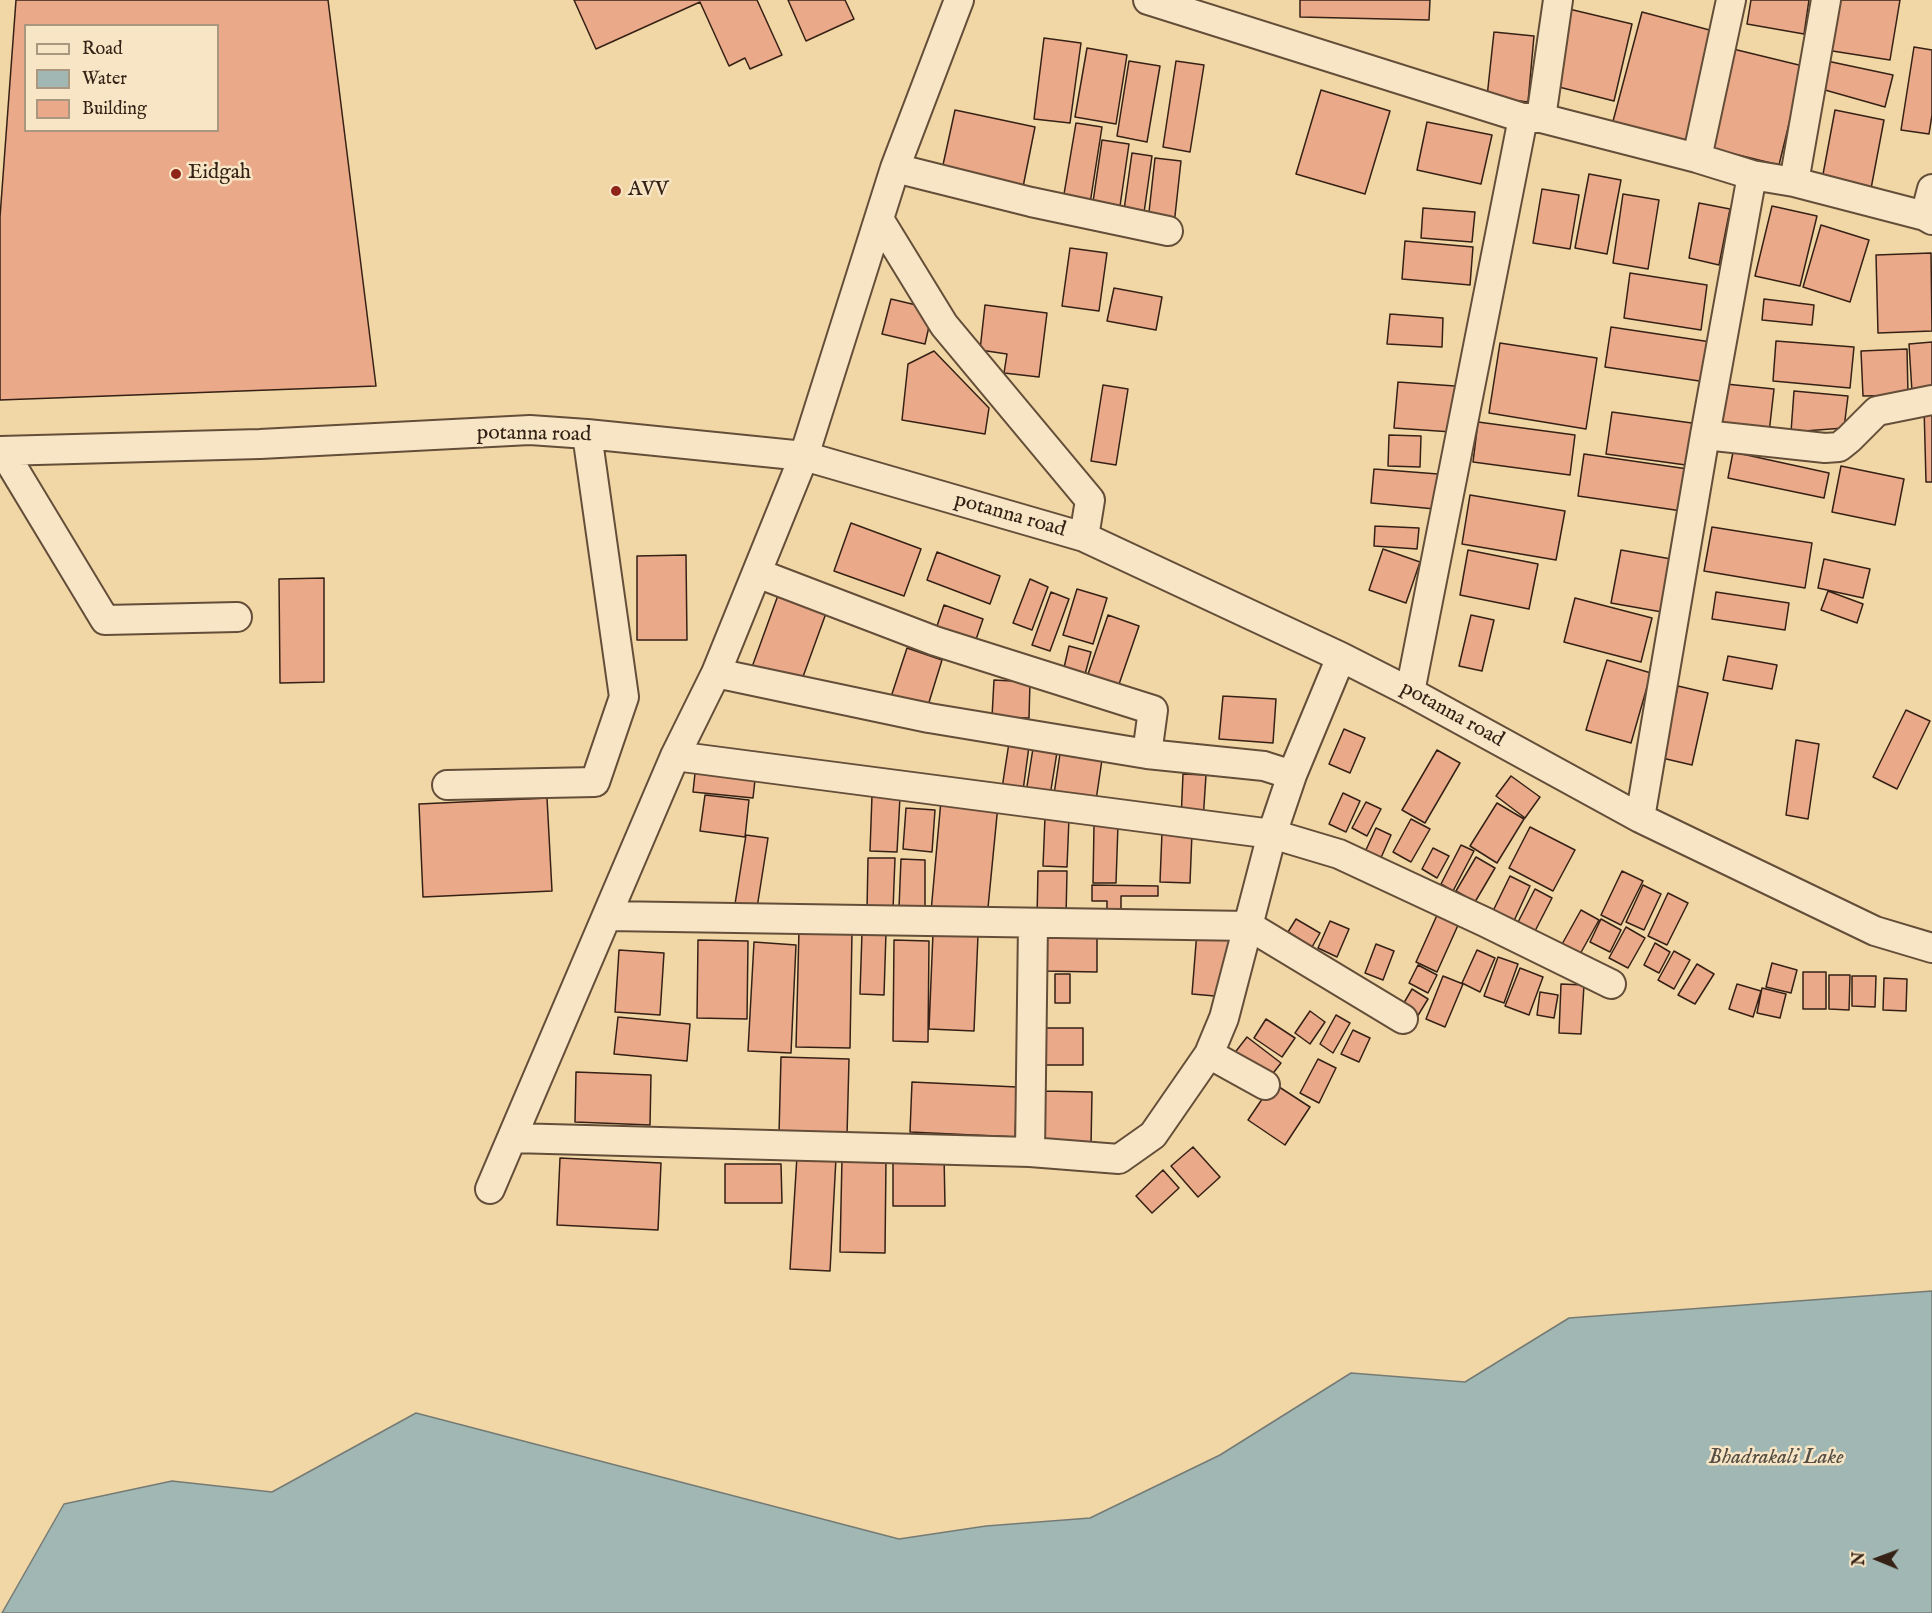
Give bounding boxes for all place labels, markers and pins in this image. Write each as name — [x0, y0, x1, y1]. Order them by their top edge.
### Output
place label: Eidgah — [188, 161, 251, 187]
marker: Eidgah — [169, 167, 183, 181]
place label: AVV — [628, 178, 669, 204]
marker: AVV — [609, 184, 623, 198]

